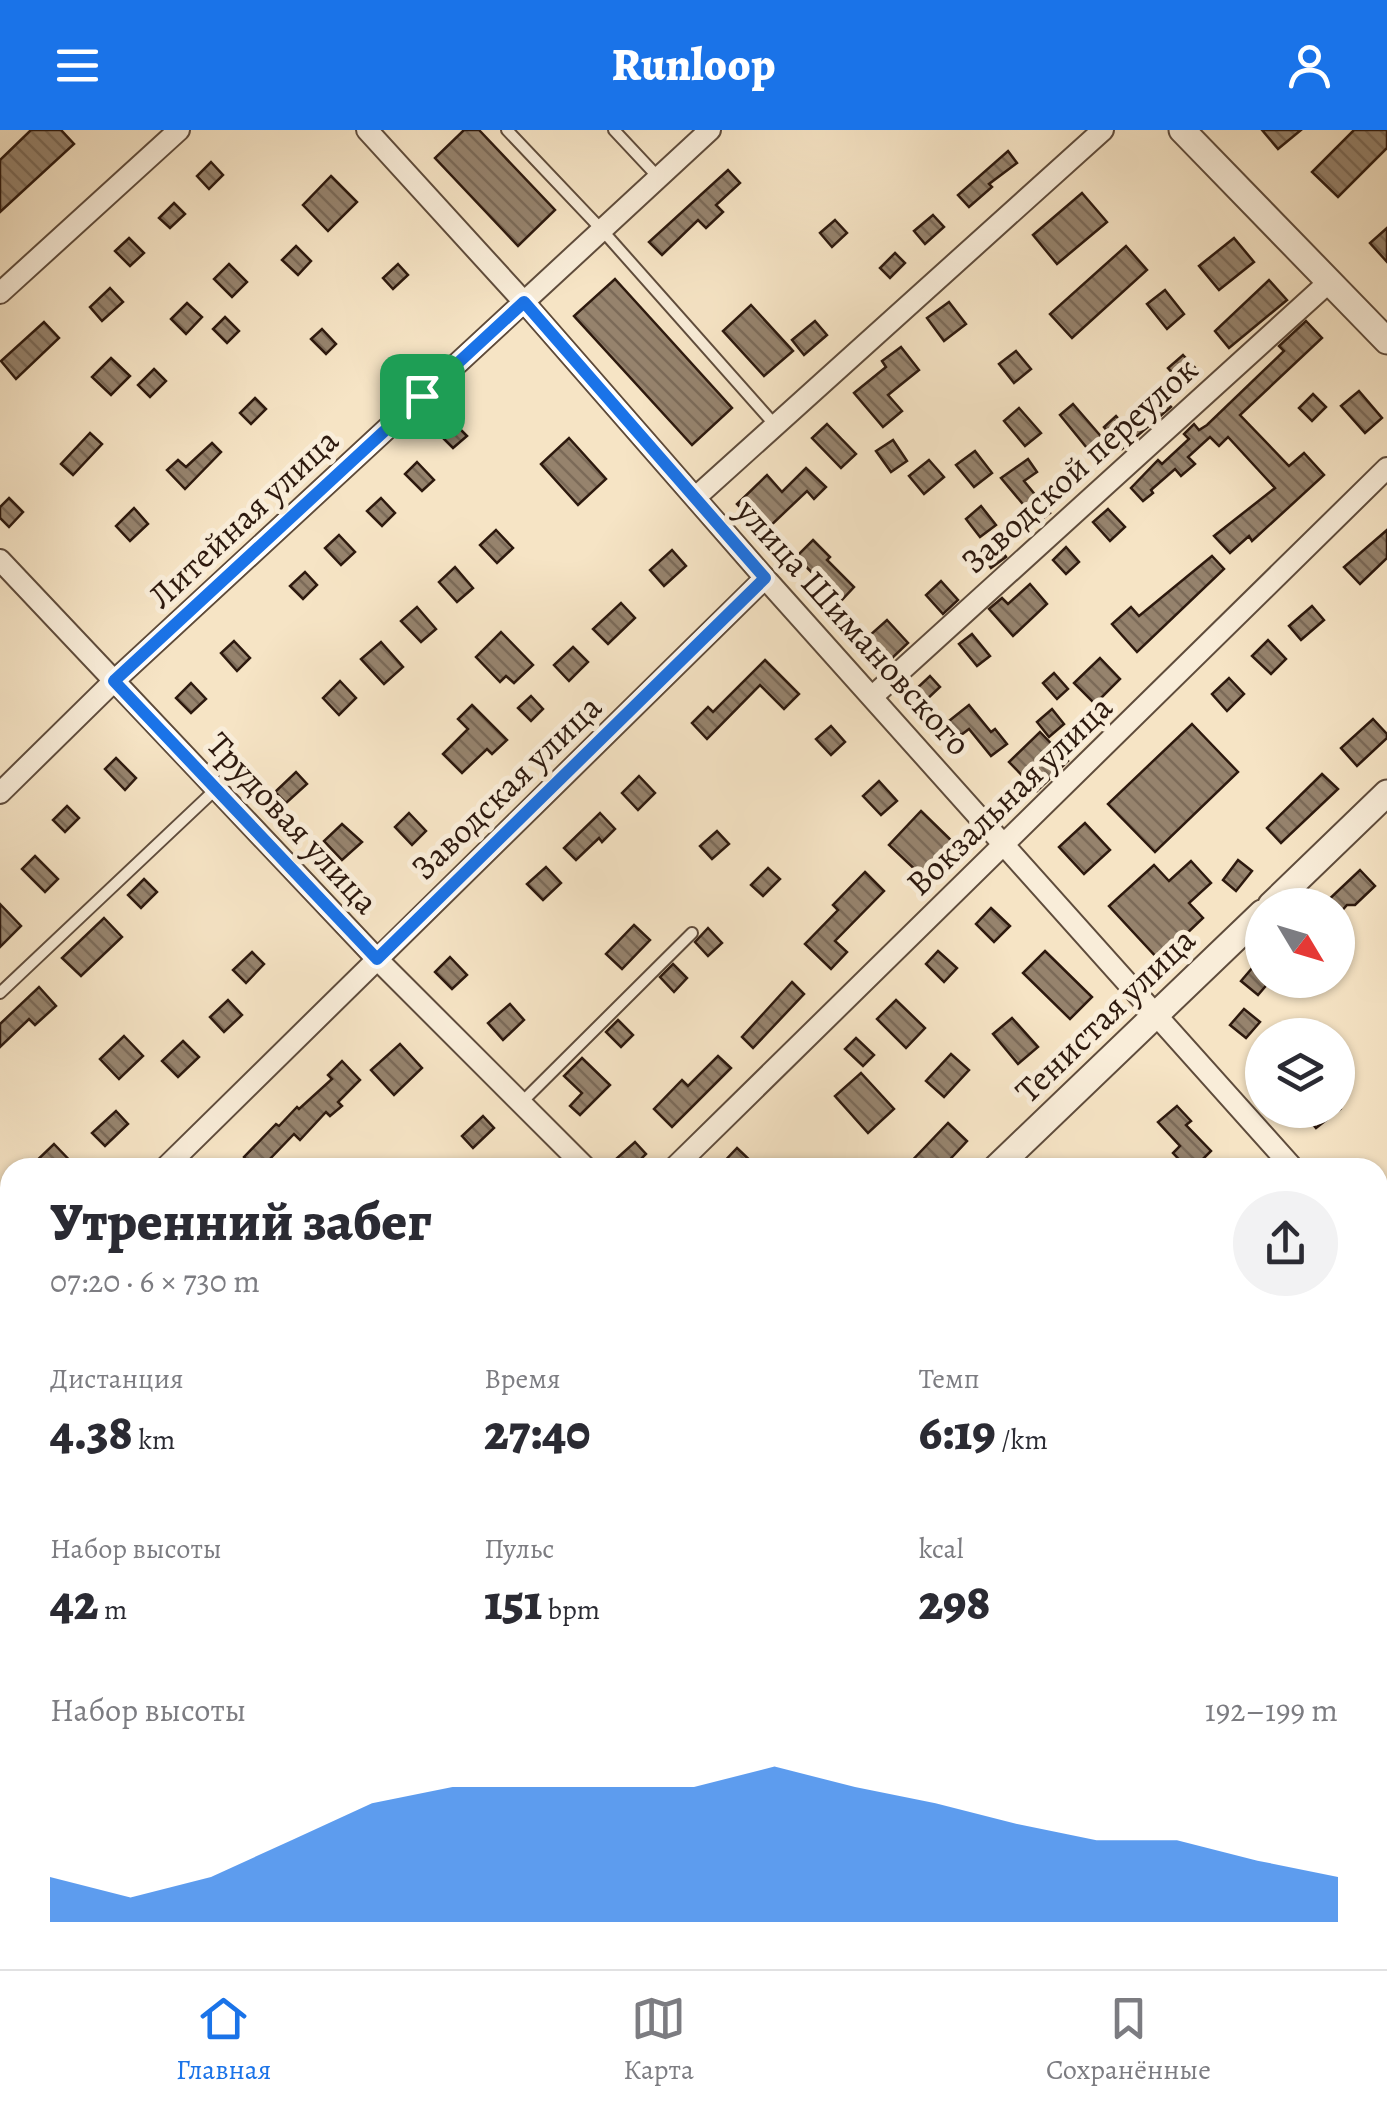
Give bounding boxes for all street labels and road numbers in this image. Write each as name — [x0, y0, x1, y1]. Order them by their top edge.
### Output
street label: Заводской переулок — [950, 346, 1208, 584]
street label: Литейная улица — [137, 417, 349, 619]
street label: улица Шимановского — [725, 487, 982, 766]
street label: Заводская улица — [400, 684, 612, 890]
street label: Вокзальная улица — [895, 684, 1123, 906]
street label: Трудовая улица — [196, 722, 390, 924]
street label: Тенистая улица — [1004, 917, 1206, 1113]

